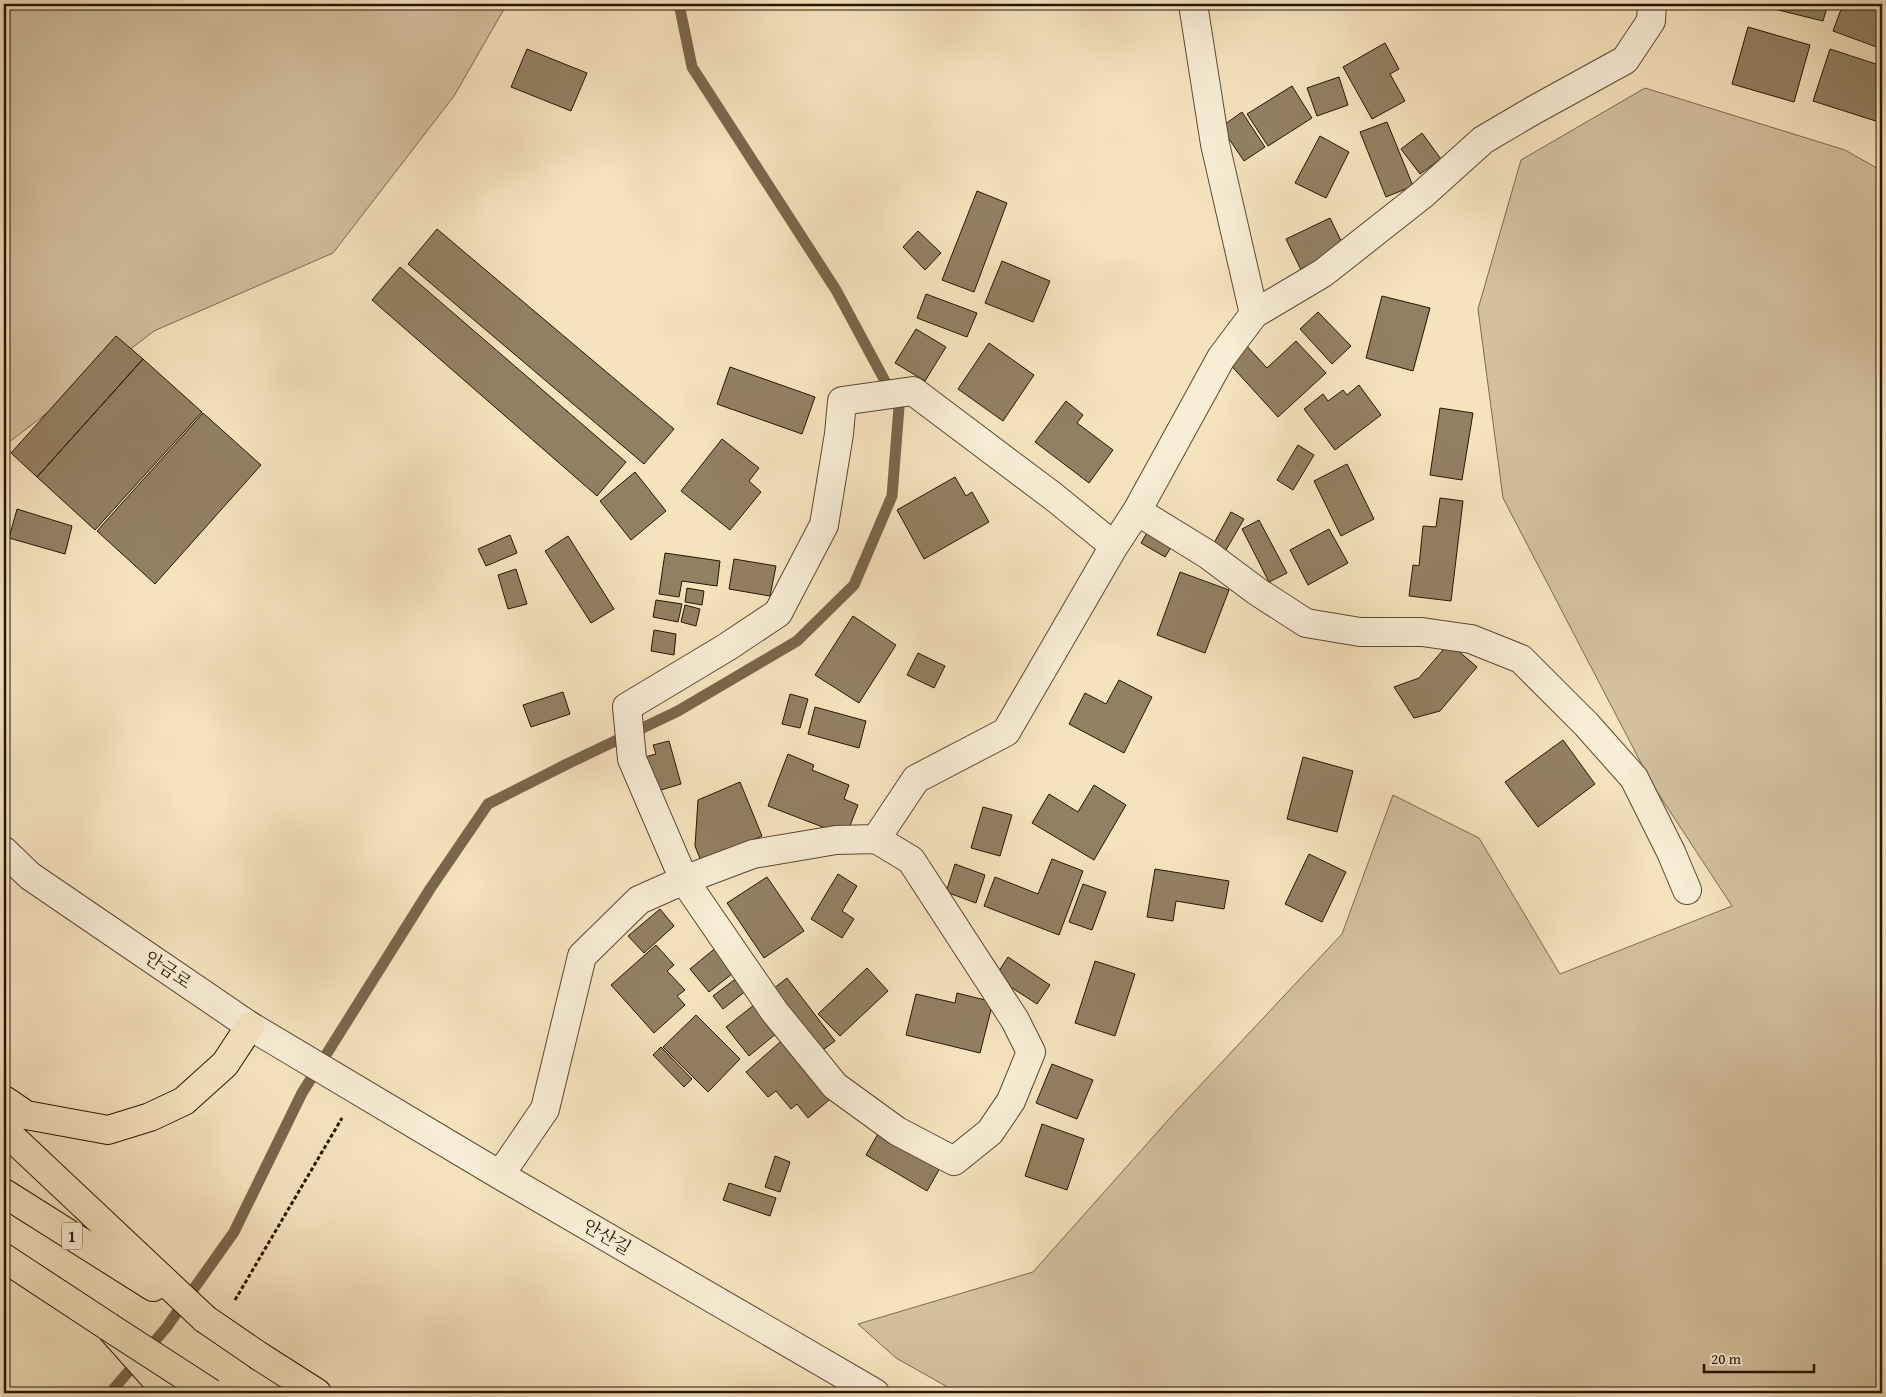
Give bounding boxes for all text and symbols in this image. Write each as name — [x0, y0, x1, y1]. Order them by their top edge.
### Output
street label: 안금로 — [139, 944, 197, 995]
street label: 안산길 — [578, 1212, 637, 1261]
road number: 1 — [62, 1222, 82, 1250]
scale bar — [1704, 1342, 1814, 1374]
text: 20 m — [1711, 1348, 1742, 1369]

